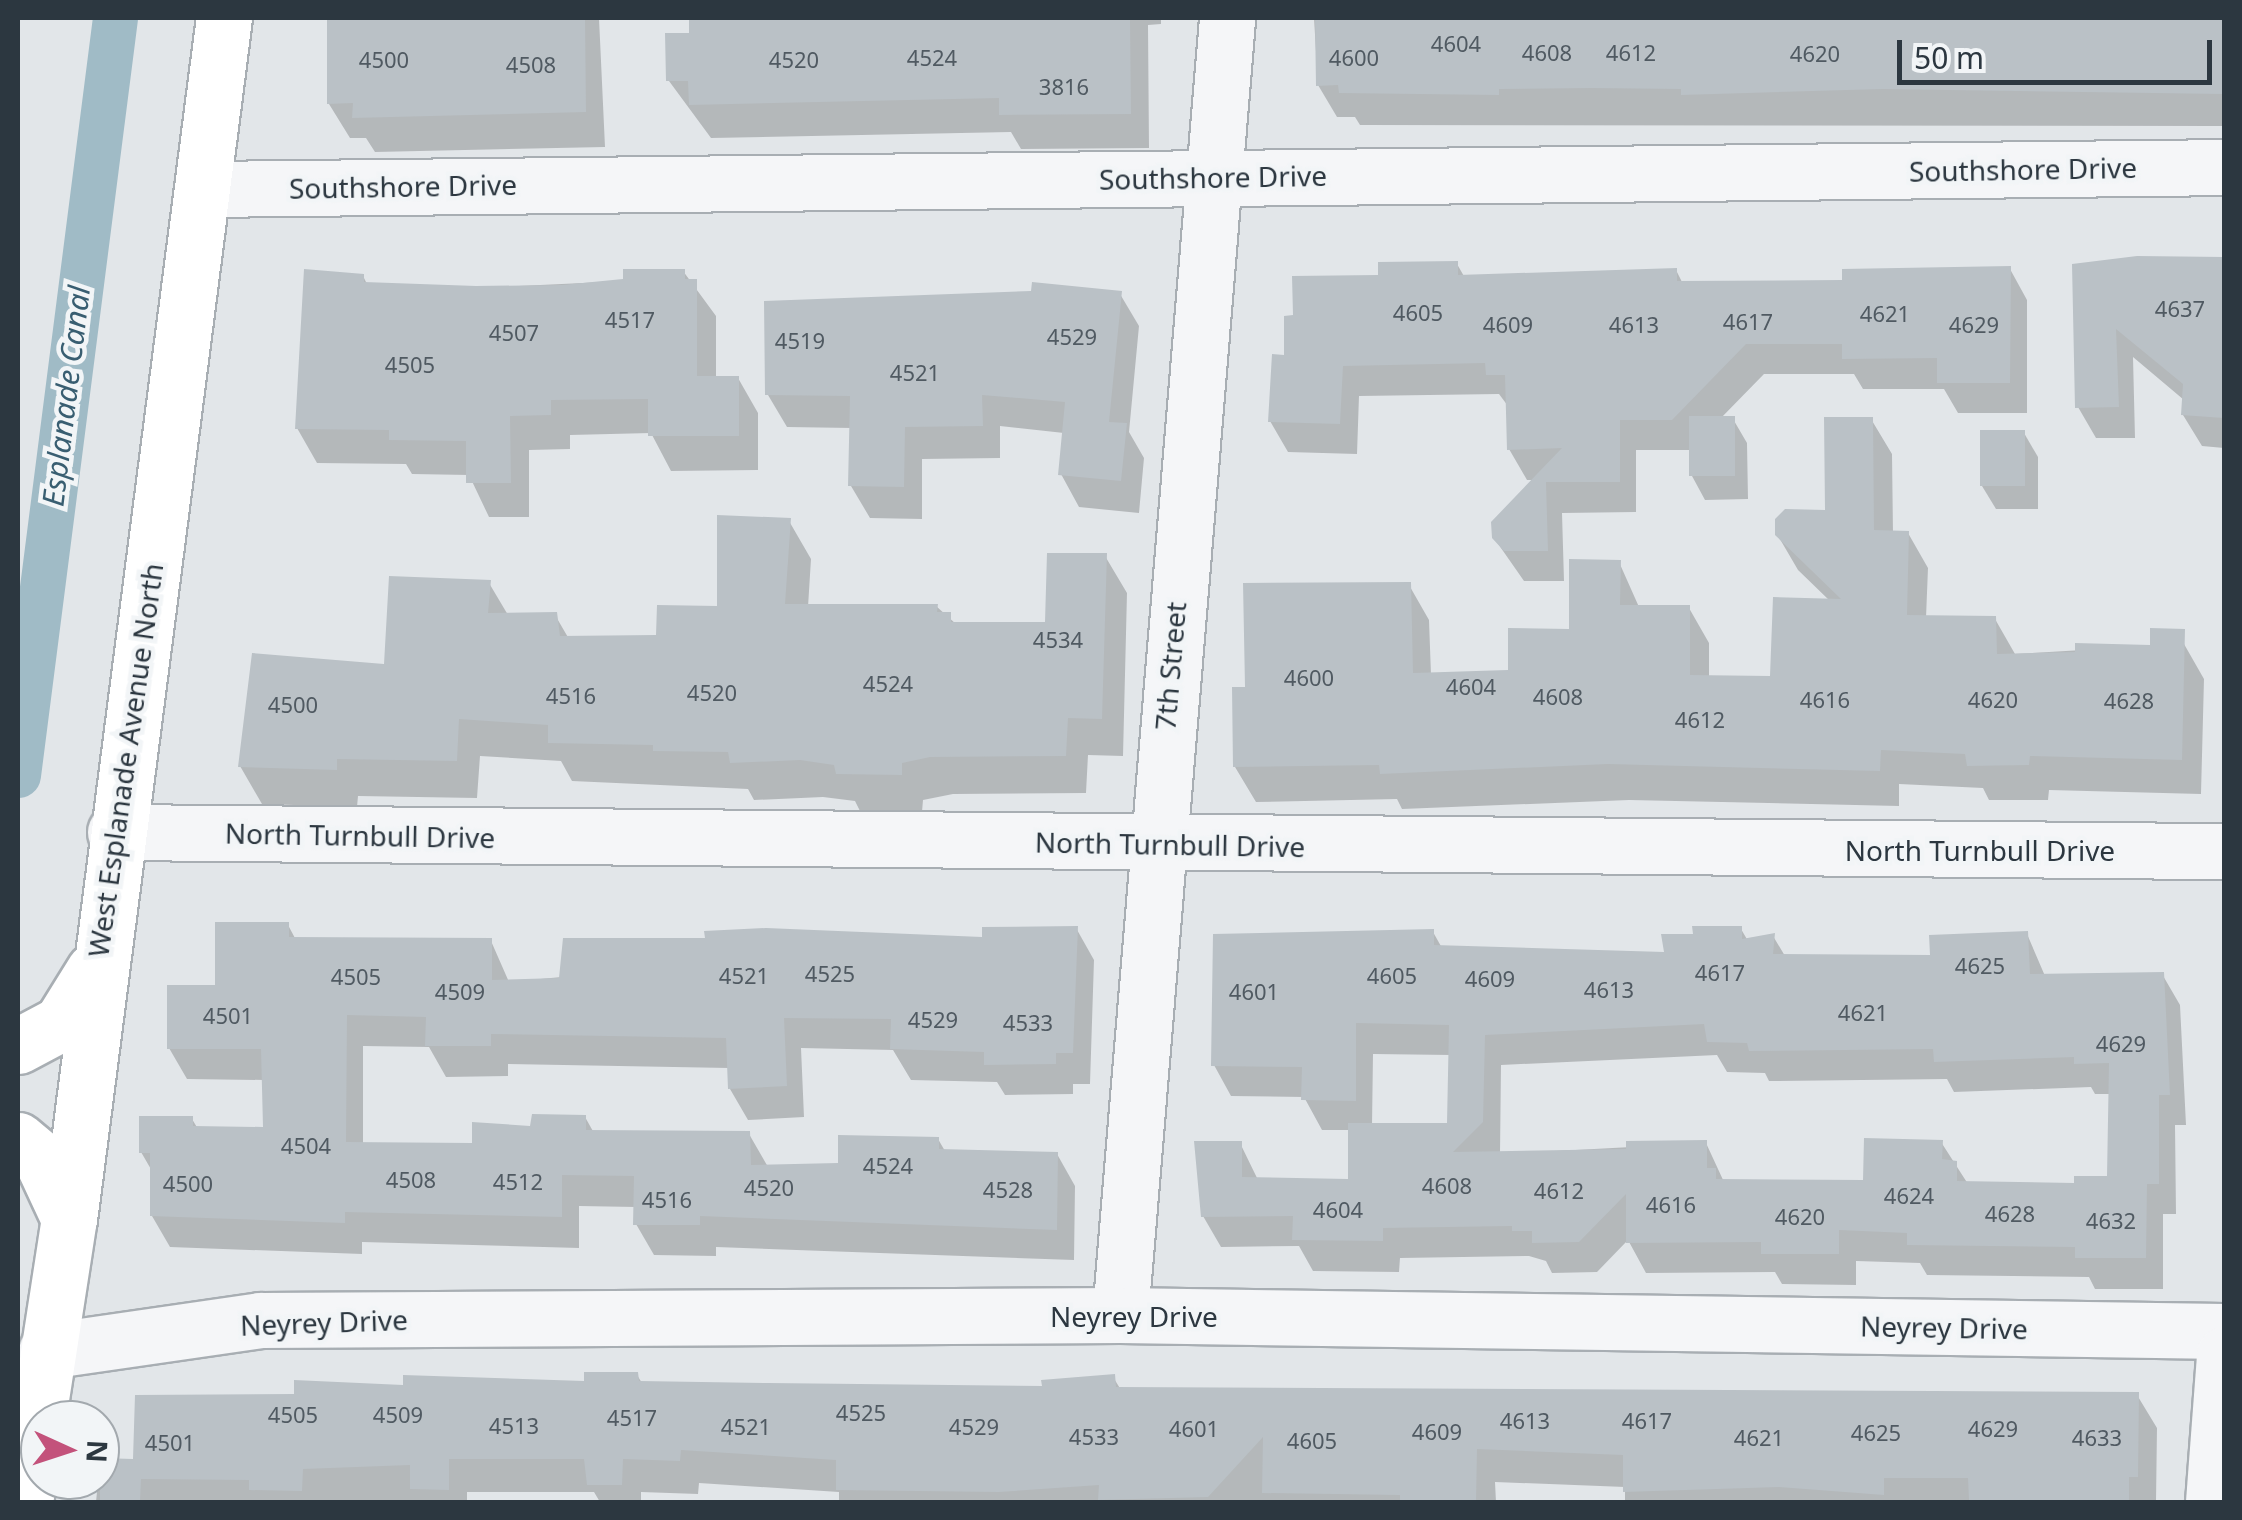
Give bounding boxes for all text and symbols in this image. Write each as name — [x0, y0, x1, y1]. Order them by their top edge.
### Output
scale bar — [1902, 20, 2217, 82]
house number: 4604 — [1431, 31, 1481, 57]
text: 50 m — [1914, 37, 1984, 78]
house number: 4608 — [1522, 40, 1572, 66]
house number: 4612 — [1606, 40, 1656, 66]
house number: 4620 — [1790, 41, 1840, 67]
house number: 4524 — [907, 45, 957, 71]
house number: 4600 — [1329, 45, 1379, 71]
house number: 4500 — [359, 47, 409, 73]
house number: 4520 — [769, 47, 819, 73]
house number: 4508 — [506, 52, 556, 78]
house number: 3816 — [1039, 74, 1089, 100]
street label: Southshore Drive — [1909, 150, 2137, 188]
street label: Southshore Drive — [1099, 158, 1327, 196]
street label: Southshore Drive — [289, 167, 517, 205]
water label: Esplanade Canal — [35, 284, 97, 508]
house number: 4637 — [2155, 296, 2205, 322]
house number: 4605 — [1393, 300, 1443, 326]
house number: 4621 — [1860, 301, 1910, 327]
house number: 4517 — [605, 307, 655, 333]
house number: 4617 — [1723, 309, 1773, 335]
house number: 4609 — [1483, 312, 1533, 338]
house number: 4613 — [1609, 312, 1659, 338]
house number: 4629 — [1949, 312, 1999, 338]
house number: 4507 — [489, 320, 539, 346]
house number: 4529 — [1047, 324, 1097, 350]
house number: 4519 — [775, 328, 825, 354]
house number: 4505 — [385, 352, 435, 378]
house number: 4521 — [890, 360, 940, 386]
street label: West Esplanade Avenue North — [81, 561, 169, 959]
street label: 7th Street — [1148, 600, 1192, 732]
house number: 4534 — [1033, 627, 1083, 653]
house number: 4600 — [1284, 665, 1334, 691]
house number: 4524 — [863, 671, 913, 697]
house number: 4604 — [1446, 674, 1496, 700]
house number: 4520 — [687, 680, 737, 706]
house number: 4516 — [546, 683, 596, 709]
house number: 4608 — [1533, 684, 1583, 710]
house number: 4616 — [1800, 687, 1850, 713]
house number: 4620 — [1968, 687, 2018, 713]
house number: 4628 — [2104, 688, 2154, 714]
house number: 4500 — [268, 692, 318, 718]
house number: 4612 — [1675, 707, 1725, 733]
street label: North Turnbull Drive — [225, 816, 495, 854]
street label: North Turnbull Drive — [1035, 825, 1305, 863]
street label: North Turnbull Drive — [1845, 833, 2115, 867]
house number: 4625 — [1955, 953, 2005, 979]
house number: 4617 — [1695, 960, 1745, 986]
house number: 4525 — [805, 961, 855, 987]
house number: 4521 — [719, 963, 769, 989]
house number: 4605 — [1367, 963, 1417, 989]
house number: 4505 — [331, 964, 381, 990]
house number: 4609 — [1465, 966, 1515, 992]
house number: 4613 — [1584, 977, 1634, 1003]
house number: 4509 — [435, 979, 485, 1005]
house number: 4601 — [1229, 979, 1279, 1005]
house number: 4621 — [1838, 1000, 1888, 1026]
house number: 4501 — [203, 1003, 253, 1029]
house number: 4529 — [908, 1007, 958, 1033]
house number: 4533 — [1003, 1010, 1053, 1036]
house number: 4629 — [2096, 1031, 2146, 1057]
house number: 4504 — [281, 1133, 331, 1159]
house number: 4524 — [863, 1153, 913, 1179]
house number: 4508 — [386, 1167, 436, 1193]
house number: 4512 — [493, 1169, 543, 1195]
house number: 4500 — [163, 1171, 213, 1197]
house number: 4608 — [1422, 1173, 1472, 1199]
house number: 4520 — [744, 1175, 794, 1201]
house number: 4528 — [983, 1177, 1033, 1203]
house number: 4612 — [1534, 1178, 1584, 1204]
house number: 4624 — [1884, 1183, 1934, 1209]
house number: 4516 — [642, 1187, 692, 1213]
house number: 4616 — [1646, 1192, 1696, 1218]
house number: 4604 — [1313, 1197, 1363, 1223]
house number: 4628 — [1985, 1201, 2035, 1227]
house number: 4620 — [1775, 1204, 1825, 1230]
house number: 4632 — [2086, 1208, 2136, 1234]
street label: Neyrey Drive — [1050, 1299, 1218, 1333]
street label: Neyrey Drive — [240, 1302, 408, 1342]
street label: Neyrey Drive — [1860, 1309, 2028, 1345]
north arrow — [20, 1400, 120, 1500]
house number: 4525 — [836, 1400, 886, 1426]
house number: 4505 — [268, 1402, 318, 1428]
house number: 4509 — [373, 1402, 423, 1428]
house number: 4517 — [607, 1405, 657, 1431]
house number: 4613 — [1500, 1408, 1550, 1434]
house number: 4617 — [1622, 1408, 1672, 1434]
house number: 4513 — [489, 1413, 539, 1439]
house number: 4521 — [721, 1414, 771, 1440]
house number: 4529 — [949, 1414, 999, 1440]
house number: 4601 — [1169, 1416, 1219, 1442]
house number: 4629 — [1968, 1416, 2018, 1442]
house number: 4609 — [1412, 1419, 1462, 1445]
house number: 4625 — [1851, 1420, 1901, 1446]
house number: 4533 — [1069, 1424, 1119, 1450]
house number: 4621 — [1734, 1425, 1784, 1451]
house number: 4633 — [2072, 1425, 2122, 1451]
house number: 4605 — [1287, 1428, 1337, 1454]
house number: 4501 — [145, 1430, 195, 1456]
text: N — [78, 1439, 118, 1464]

